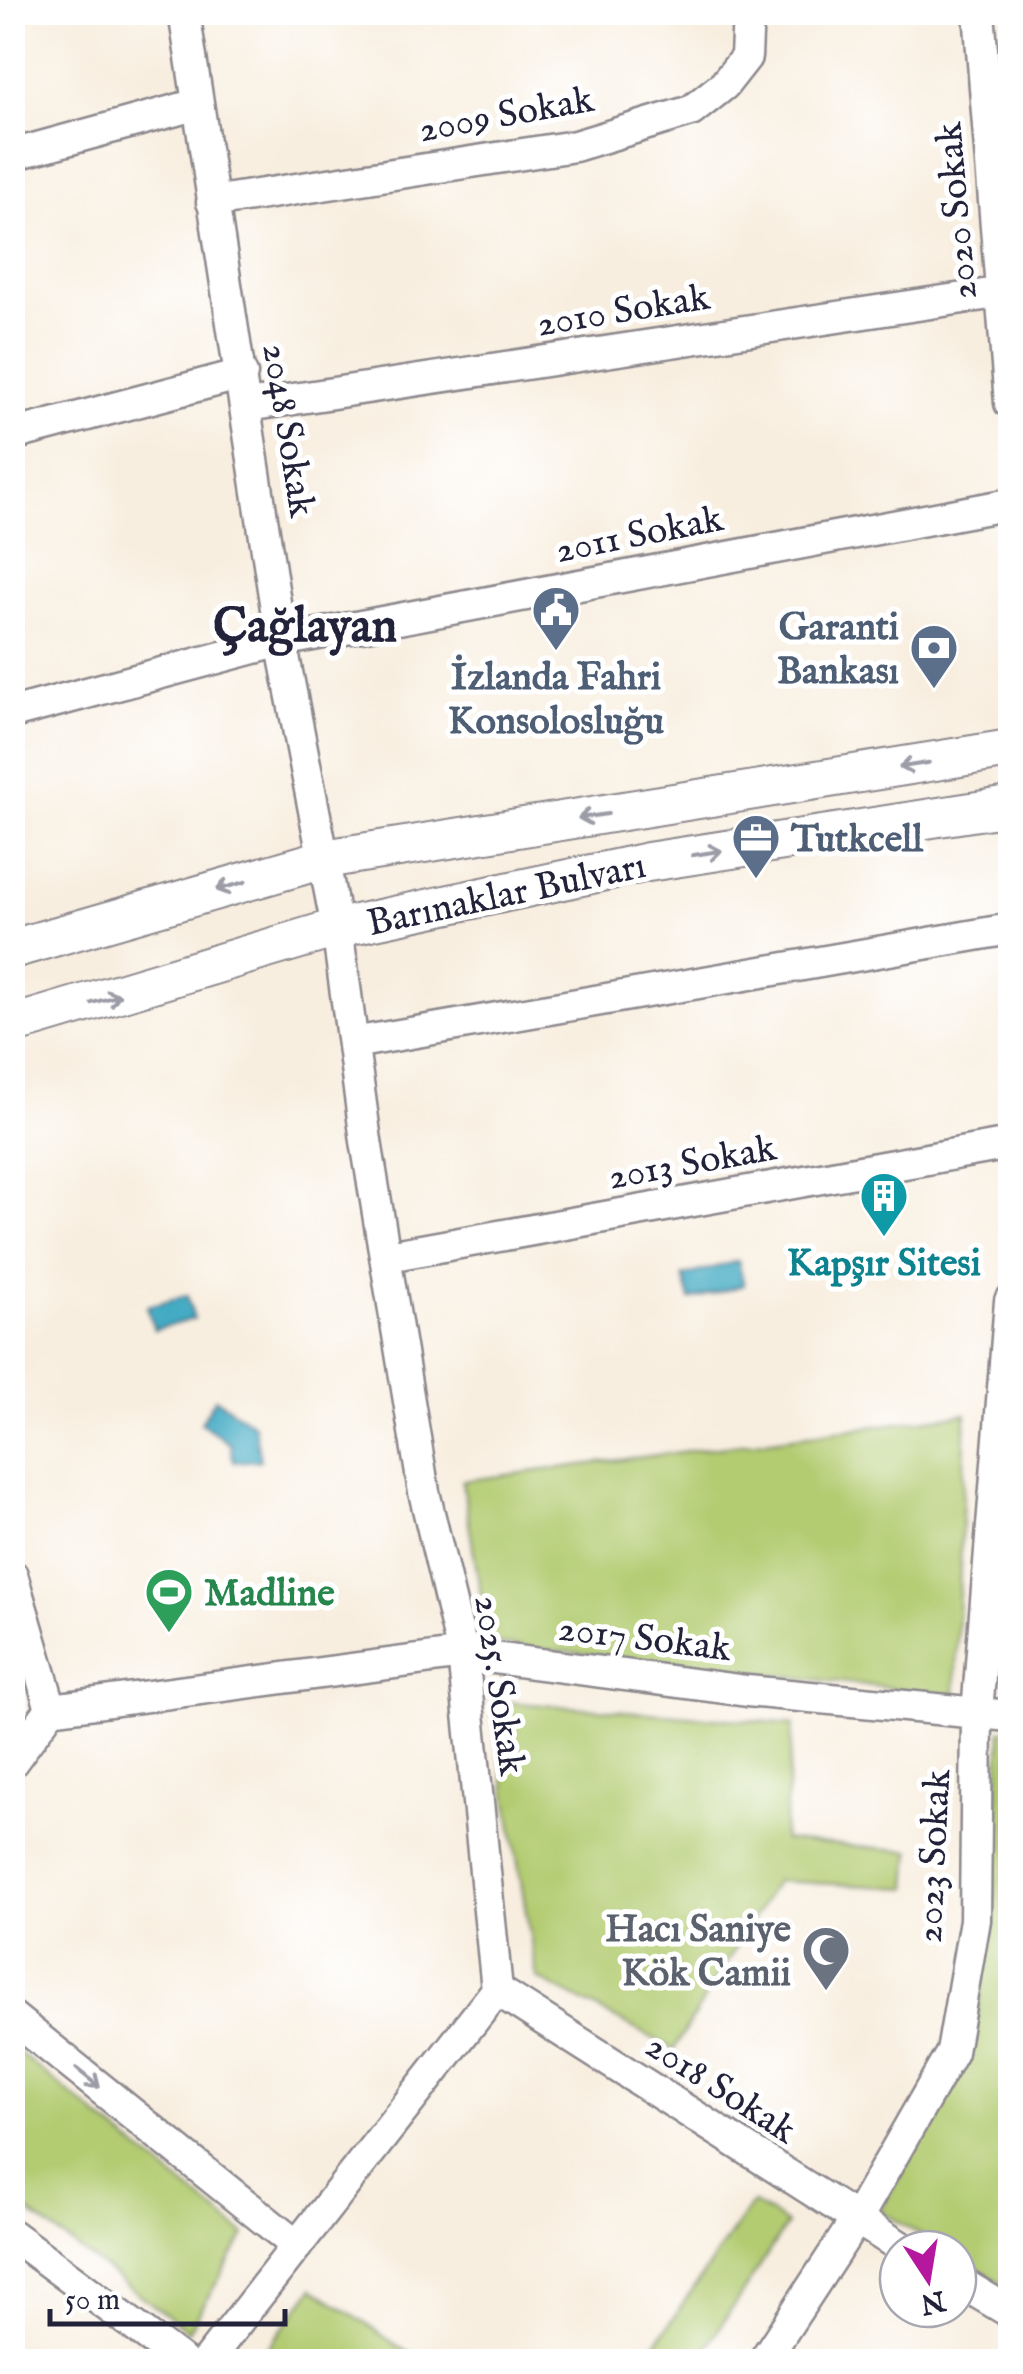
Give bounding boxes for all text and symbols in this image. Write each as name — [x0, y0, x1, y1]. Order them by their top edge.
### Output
street label: 2009 Sokak — [415, 77, 598, 155]
street label: 2020 Sokak — [926, 119, 990, 302]
street label: 2010 Sokak — [534, 275, 714, 349]
street label: 2048 Sokak — [250, 340, 325, 521]
street label: 2011 Sokak — [552, 496, 728, 576]
public building icon: İzlanda Fahri Konsolosluğu — [530, 584, 582, 652]
district label: Çağlayan — [213, 598, 397, 658]
place label: Garanti Bankası — [777, 605, 899, 697]
bank icon: Garanti Bankası — [908, 622, 960, 690]
place label: İzlanda Fahri Konsolosluğu — [448, 654, 664, 747]
one-way arrow — [899, 756, 931, 775]
one-way arrow — [578, 808, 610, 826]
office icon: Tutkcell — [730, 812, 782, 880]
place label: Tutkcell — [790, 817, 923, 865]
street label: Barınaklar Bulvarı — [363, 843, 650, 949]
one-way arrow — [690, 843, 723, 862]
one-way arrow — [215, 877, 247, 896]
one-way arrow — [90, 989, 121, 1007]
street label: 2013 Sokak — [605, 1125, 781, 1202]
building icon: Kapşır Sitesi — [858, 1170, 910, 1238]
place label: Kapşır Sitesi — [787, 1241, 981, 1289]
sports icon: Madline — [143, 1566, 195, 1634]
place label: Madline — [204, 1571, 335, 1619]
street label: 2025. Sokak — [462, 1592, 535, 1779]
street label: 2017 Sokak — [556, 1606, 734, 1674]
street label: 2023 Sokak — [906, 1768, 964, 1944]
place label: Hacı Saniye Kök Camii — [605, 1907, 792, 1999]
mosque icon: Hacı Saniye Kök Camii — [800, 1924, 852, 1992]
street label: 2018 Sokak — [636, 2023, 805, 2156]
one-way arrow — [75, 2067, 101, 2089]
north arrow — [878, 2229, 978, 2329]
scale bar — [50, 2264, 285, 2326]
text: N — [917, 2281, 949, 2321]
text: 50 m — [65, 2282, 120, 2320]

